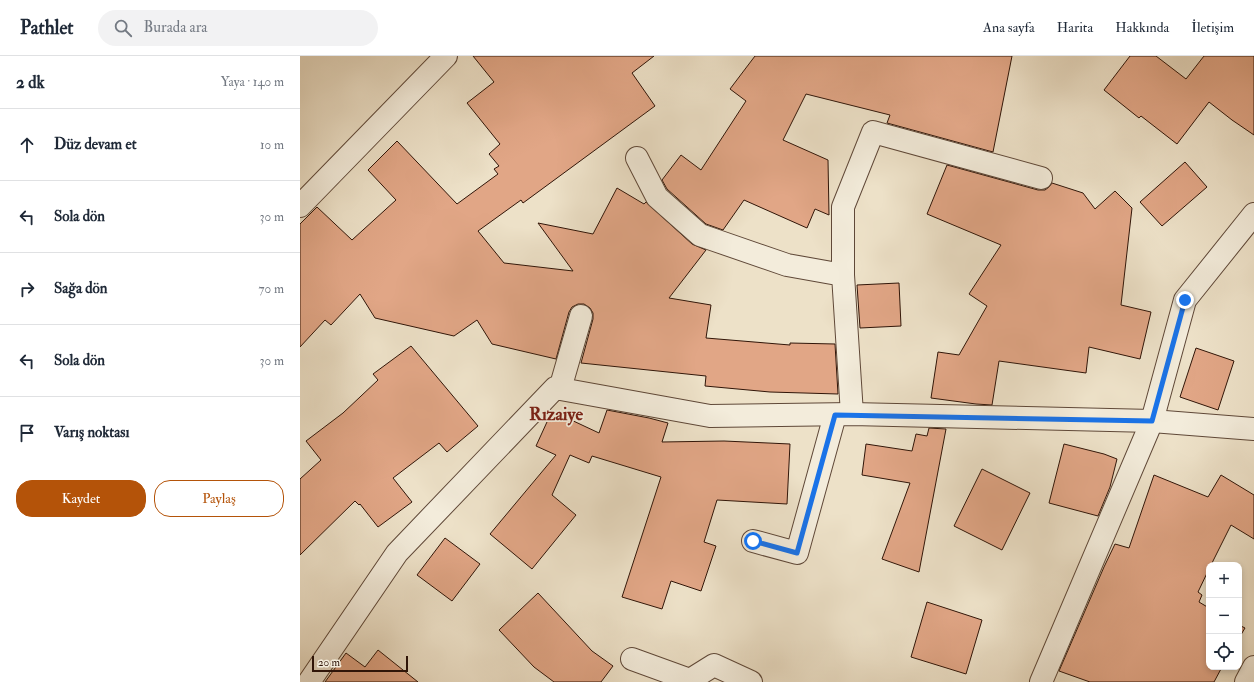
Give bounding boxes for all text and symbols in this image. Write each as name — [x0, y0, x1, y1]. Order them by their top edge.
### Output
search box — [98, 10, 378, 46]
text: Pathlet — [20, 16, 74, 40]
icon: search — [112, 17, 134, 39]
text: Burada ara — [144, 18, 207, 37]
text: Ana sayfa — [983, 19, 1035, 36]
text: Harita — [1057, 19, 1093, 36]
text: Hakkında — [1115, 19, 1169, 36]
text: İletişim — [1191, 19, 1234, 36]
text: 2 dk — [16, 72, 45, 93]
text: Yaya · 140 m — [221, 74, 284, 90]
icon: ahead — [16, 134, 38, 156]
text: Düz devam et — [54, 135, 137, 154]
text: 10 m — [260, 137, 284, 153]
icon: left — [16, 206, 38, 228]
text: Sola dön — [54, 207, 105, 226]
text: 30 m — [260, 209, 284, 225]
icon: right — [16, 278, 38, 300]
text: Sağa dön — [54, 279, 108, 298]
text: 70 m — [259, 281, 284, 297]
route end — [1176, 291, 1194, 309]
icon: left — [16, 350, 38, 372]
text: Sola dön — [54, 351, 105, 370]
text: 30 m — [260, 353, 284, 369]
district label: Rızaiye — [529, 403, 583, 426]
icon: arrive — [16, 422, 38, 444]
text: Varış noktası — [54, 423, 129, 442]
button: Kaydet — [16, 480, 146, 517]
button: Paylaş — [154, 480, 284, 517]
route start — [744, 532, 762, 550]
map controls — [1206, 562, 1242, 670]
button: + — [1206, 562, 1242, 598]
button: − — [1206, 598, 1242, 634]
button: locate — [1206, 634, 1242, 670]
scale bar — [312, 654, 408, 673]
text: 20 m — [318, 656, 340, 669]

